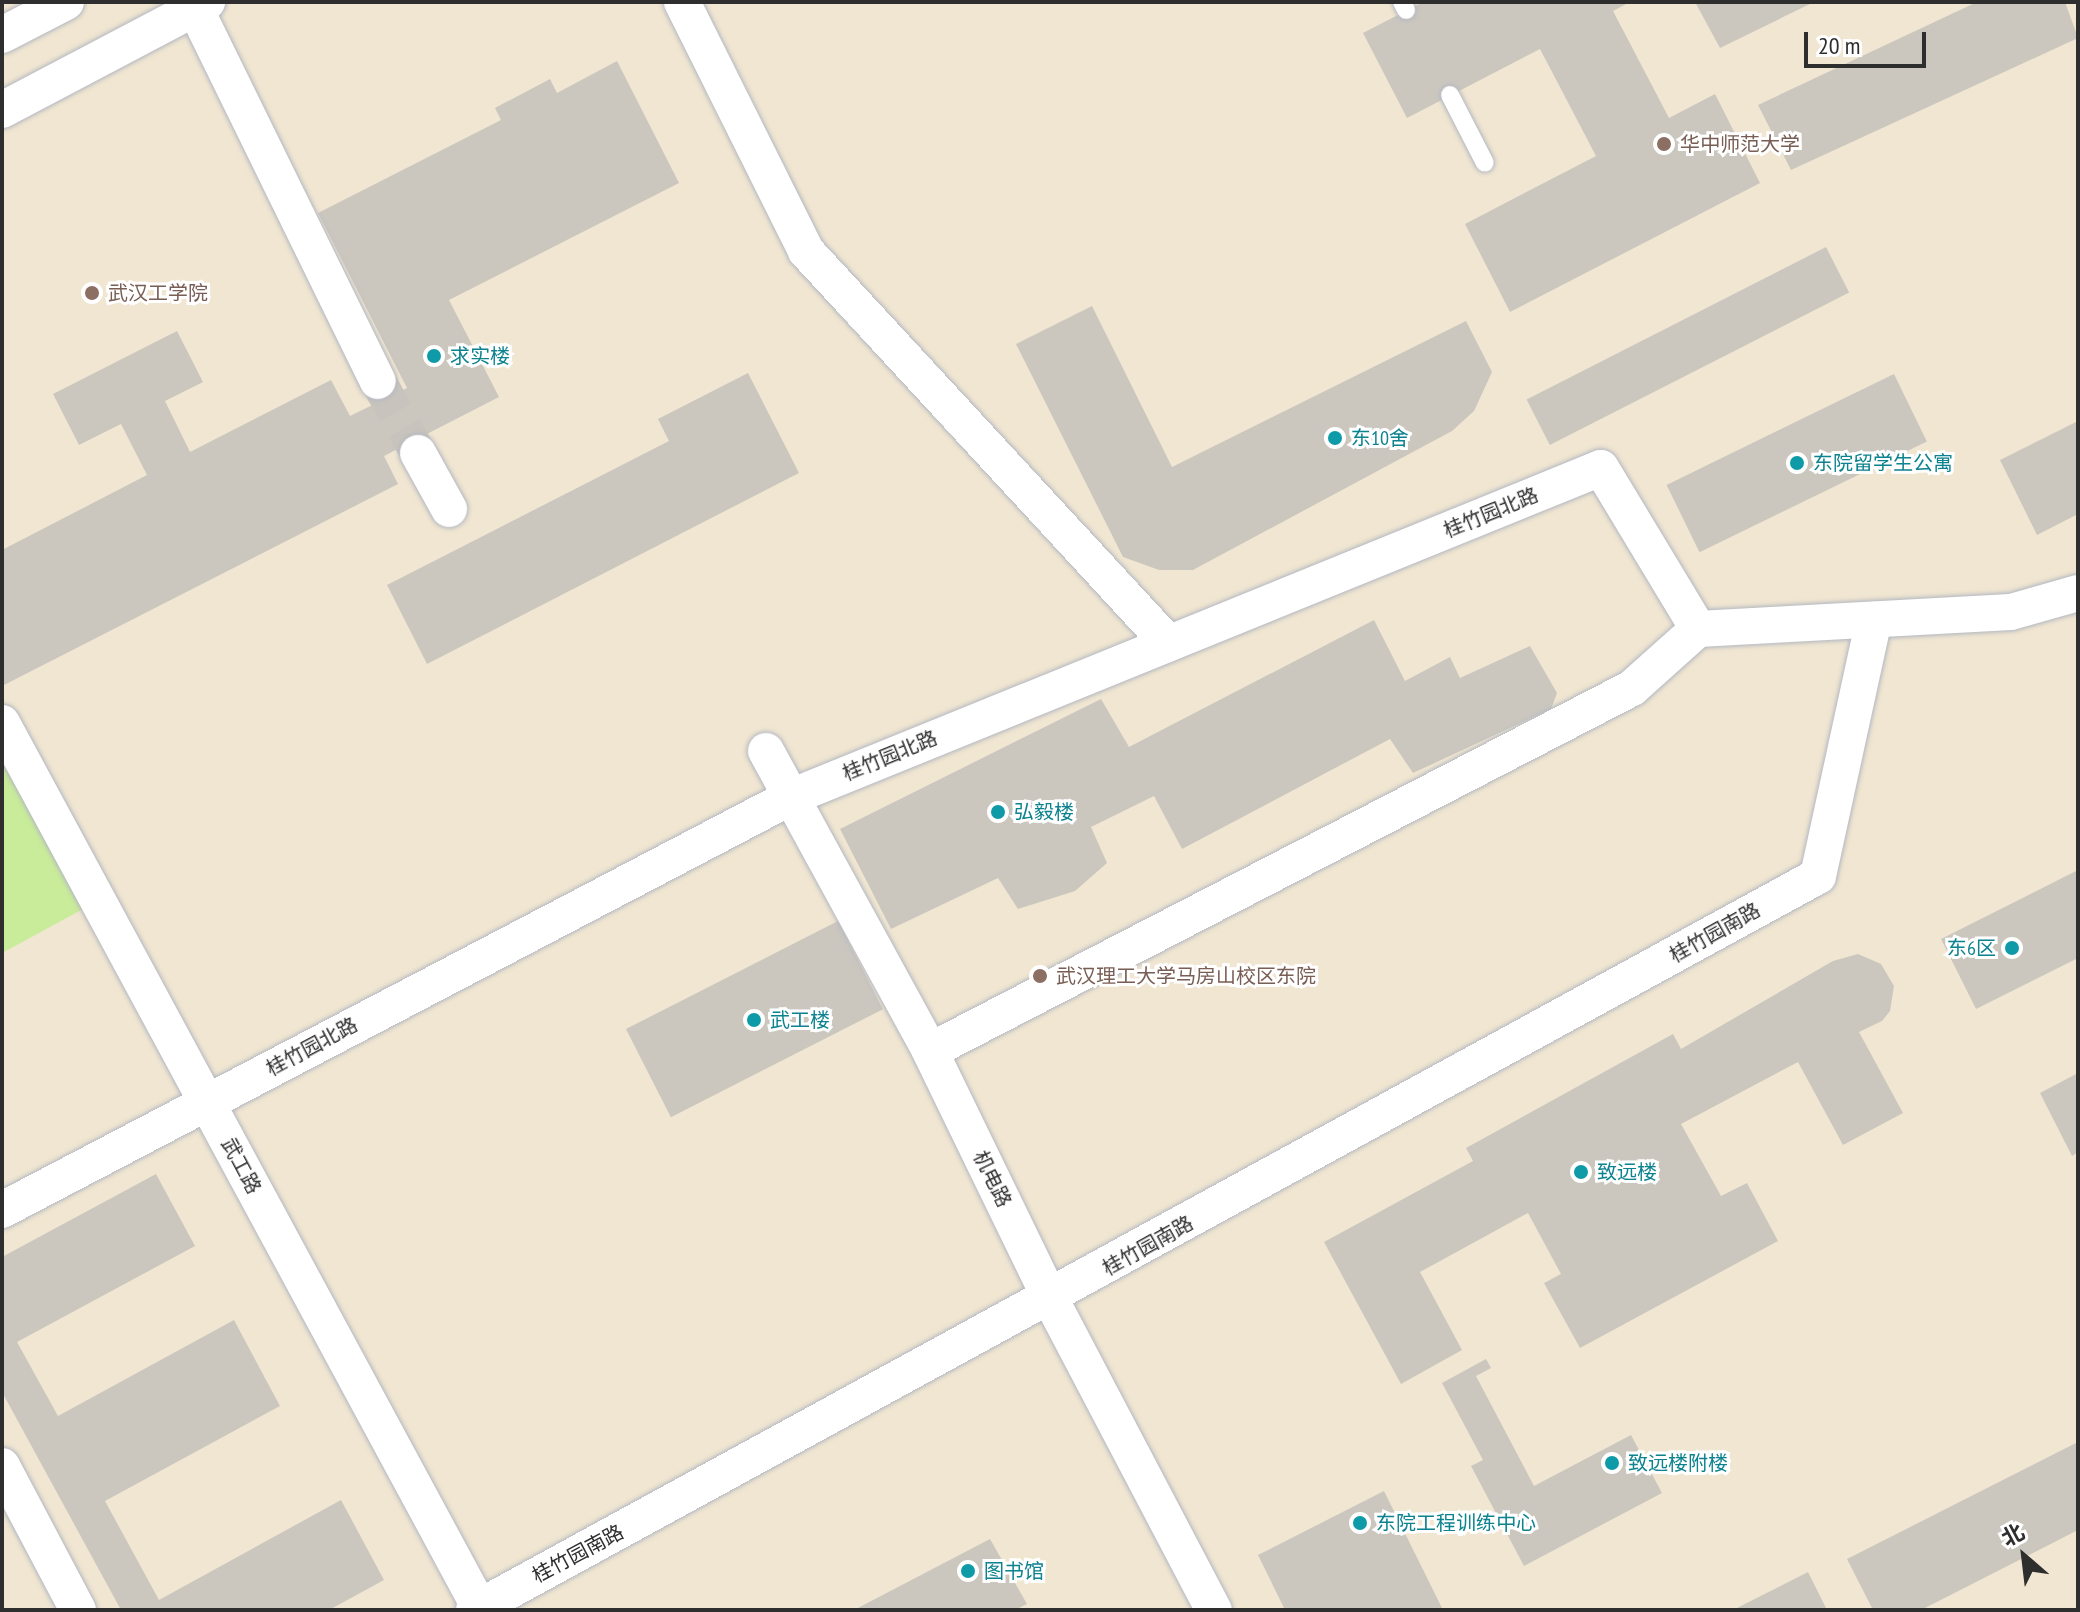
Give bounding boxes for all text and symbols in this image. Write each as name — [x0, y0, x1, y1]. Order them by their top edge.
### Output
scale bar — [1808, 16, 1930, 66]
text: 20 m — [1818, 30, 1860, 61]
place label: 华中师范大学 — [1680, 132, 1800, 156]
marker: 华中师范大学 — [1655, 135, 1673, 153]
place label: 武汉工学院 — [108, 281, 208, 305]
marker: 武汉工学院 — [83, 284, 101, 302]
place label: 求实楼 — [450, 344, 510, 368]
marker: 求实楼 — [425, 347, 443, 365]
place label: 东10舍 — [1351, 426, 1409, 450]
marker: 东10舍 — [1326, 429, 1344, 447]
place label: 东院留学生公寓 — [1813, 451, 1953, 475]
marker: 东院留学生公寓 — [1788, 454, 1806, 472]
street label: 桂竹园北路 — [1440, 483, 1542, 543]
street label: 桂竹园北路 — [839, 726, 941, 786]
place label: 弘毅楼 — [1014, 800, 1074, 824]
marker: 弘毅楼 — [989, 803, 1007, 821]
street label: 桂竹园南路 — [1665, 898, 1765, 968]
place label: 东6区 — [1947, 936, 1996, 960]
marker: 东6区 — [2003, 939, 2021, 957]
place label: 武汉理工大学马房山校区东院 — [1056, 964, 1316, 988]
marker: 武汉理工大学马房山校区东院 — [1031, 967, 1049, 985]
place label: 武工楼 — [770, 1008, 830, 1032]
marker: 武工楼 — [745, 1011, 763, 1029]
street label: 桂竹园北路 — [262, 1013, 362, 1081]
street label: 武工路 — [216, 1134, 266, 1198]
street label: 机电路 — [968, 1147, 1016, 1211]
place label: 致远楼 — [1597, 1160, 1657, 1184]
marker: 致远楼 — [1572, 1163, 1590, 1181]
street label: 桂竹园南路 — [1098, 1211, 1198, 1281]
place label: 致远楼附楼 — [1628, 1451, 1728, 1475]
marker: 致远楼附楼 — [1603, 1454, 1621, 1472]
place label: 东院工程训练中心 — [1376, 1511, 1536, 1535]
marker: 东院工程训练中心 — [1351, 1514, 1369, 1532]
north arrow — [1984, 1516, 2064, 1596]
text: 北 — [1996, 1517, 2029, 1552]
street label: 桂竹园南路 — [528, 1520, 628, 1588]
place label: 图书馆 — [984, 1559, 1044, 1583]
marker: 图书馆 — [959, 1562, 977, 1580]

